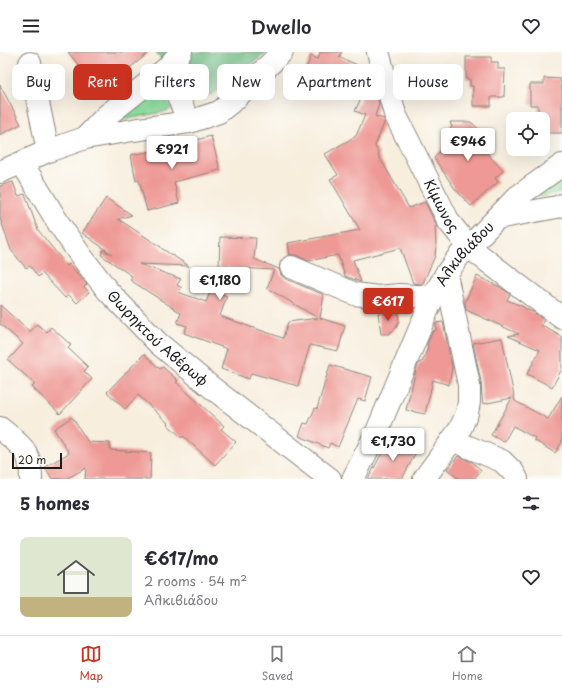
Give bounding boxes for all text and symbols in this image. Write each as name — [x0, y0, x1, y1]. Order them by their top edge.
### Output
text: Dwello — [251, 13, 311, 40]
icon: menu — [20, 15, 42, 37]
icon: heart — [520, 15, 542, 37]
chip: Buy — [12, 64, 65, 100]
chip: Rent — [73, 64, 132, 100]
chip: Filters — [140, 64, 209, 100]
chip: New — [217, 64, 275, 100]
chip: Apartment — [283, 64, 385, 100]
chip: House — [393, 64, 463, 100]
map controls — [506, 112, 550, 156]
button: locate — [506, 112, 550, 156]
pin: €946 — [444, 128, 492, 162]
text: €946 — [450, 131, 486, 150]
pin: €921 — [148, 136, 196, 170]
text: €921 — [155, 139, 189, 158]
street label: Κίμωνος — [419, 175, 464, 237]
street label: Αλκιβιάδου — [430, 216, 498, 290]
pin: €1,180 — [187, 267, 253, 301]
text: €1,180 — [199, 270, 241, 289]
street label: Θωρηκτού Αβέρωφ — [103, 285, 213, 391]
pin: €617 — [364, 288, 412, 322]
text: €617 — [372, 291, 404, 310]
pin: €1,730 — [360, 428, 426, 462]
text: €1,730 — [370, 431, 416, 450]
scale bar — [12, 451, 62, 470]
text: 20 m — [18, 451, 46, 468]
text: 5 homes — [20, 490, 90, 516]
icon: filters — [520, 492, 542, 514]
text: €617/mo — [144, 545, 218, 571]
icon: home — [52, 553, 100, 601]
icon: heart — [520, 566, 542, 588]
text: 2 rooms · 54 m² — [144, 571, 247, 590]
text: Αλκιβιάδου — [144, 590, 218, 609]
tab: Map — [79, 643, 103, 684]
tab: Saved — [262, 643, 293, 684]
tab: Home — [452, 643, 483, 684]

